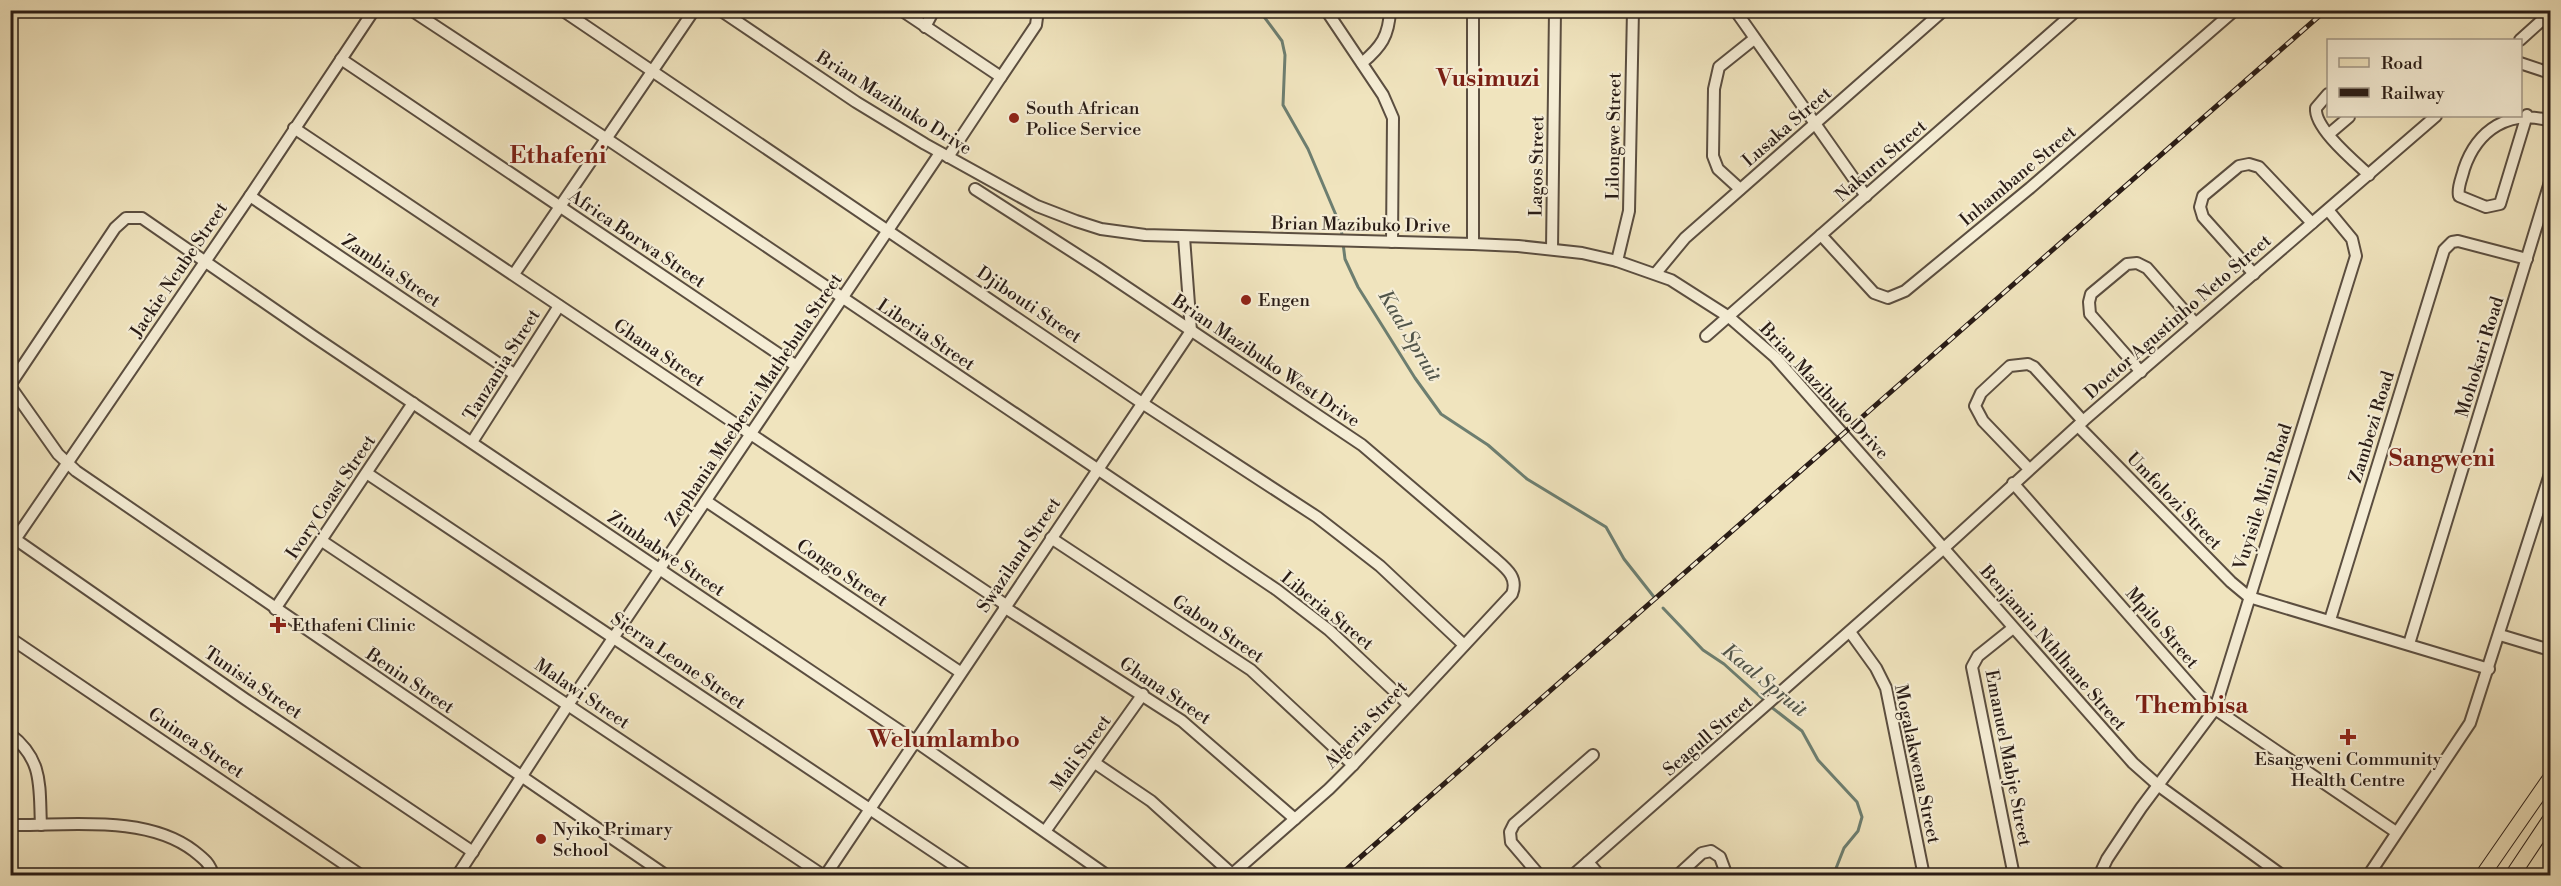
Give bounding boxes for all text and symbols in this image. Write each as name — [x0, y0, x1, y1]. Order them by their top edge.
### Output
legend — [2327, 39, 2522, 117]
street label: Brian Mazibuko Drive — [811, 45, 976, 160]
text: Road — [2381, 52, 2424, 75]
district label: Vusimuzi — [1435, 64, 1540, 94]
street label: Lilongwe Street — [1601, 72, 1627, 200]
street label: Lusaka Street — [1738, 82, 1837, 172]
text: Railway — [2381, 82, 2445, 105]
place label: South African Police Service — [1026, 97, 1141, 141]
marker: South African Police Service — [1007, 111, 1021, 125]
street label: Lagos Street — [1525, 115, 1549, 217]
street label: Nakuru Street — [1831, 115, 1932, 207]
street label: Inhambane Street — [1955, 120, 2081, 231]
district label: Ethafeni — [509, 141, 607, 171]
street label: Africa Borwa Street — [563, 184, 710, 294]
street label: Jackie Ncube Street — [125, 197, 233, 343]
street label: Brian Mazibuko Drive — [1270, 212, 1451, 238]
street label: Zambia Street — [337, 229, 445, 313]
street label: Doctor Agustinho Neto Street — [2080, 229, 2277, 404]
street label: Djibouti Street — [972, 262, 1086, 349]
street label: Zephania Msebenzi Mathebula Street — [660, 268, 848, 531]
water label: Kaal Spruit — [1372, 285, 1446, 387]
street label: Brian Mazibuko West Drive — [1167, 289, 1364, 432]
place label: Engen — [1258, 289, 1310, 312]
marker: Engen — [1239, 293, 1253, 307]
street label: Mohokari Road — [2451, 293, 2510, 420]
street label: Liberia Street — [873, 294, 980, 376]
street label: Tanzania Street — [458, 304, 546, 425]
street label: Ghana Street — [609, 314, 710, 392]
street label: Brian Mazibuko Drive — [1754, 317, 1894, 464]
street label: Zambezi Road — [2344, 367, 2400, 486]
street label: Vuyisile Mini Road — [2228, 420, 2298, 574]
street label: Ivory Coast Street — [281, 430, 381, 564]
district label: Sangweni — [2389, 444, 2496, 474]
street label: Umfolozi Street — [2121, 447, 2227, 555]
street label: Swaziland Street — [972, 492, 1066, 617]
street label: Zimbabwe Street — [603, 506, 730, 602]
street label: Congo Street — [792, 534, 893, 612]
street label: Benjamin Nthlhane Street — [1974, 560, 2132, 736]
street label: Liberia Street — [1276, 567, 1379, 656]
street label: Mpilo Street — [2120, 583, 2204, 674]
street label: Gabon Street — [1168, 590, 1269, 669]
street label: Sierra Leone Street — [606, 607, 750, 715]
place label: Ethafeni Clinic — [292, 614, 416, 637]
marker: Ethafeni Clinic — [269, 616, 287, 634]
water label: Kaal Spruit — [1716, 639, 1812, 723]
street label: Tunisia Street — [199, 642, 307, 725]
street label: Benin Street — [361, 642, 459, 719]
street label: Ghana Street — [1115, 652, 1216, 730]
street label: Malawi Street — [530, 654, 635, 735]
street label: Emanuel Mabje Street — [1980, 668, 2037, 849]
street label: Algeria Street — [1319, 676, 1413, 774]
street label: Mogalakwena Street — [1889, 682, 1945, 846]
street label: Seagull Street — [1658, 690, 1758, 781]
district label: Thembisa — [2136, 691, 2249, 721]
street label: Guinea Street — [144, 702, 249, 784]
street label: Mali Street — [1046, 710, 1117, 796]
district label: Welumlambo — [867, 725, 1020, 755]
marker: Esangweni Community Health Centre — [2339, 728, 2357, 746]
place label: Esangweni Community Health Centre — [2254, 748, 2442, 792]
place label: Nyiko Primary School — [553, 818, 673, 862]
marker: Nyiko Primary School — [534, 832, 548, 846]

